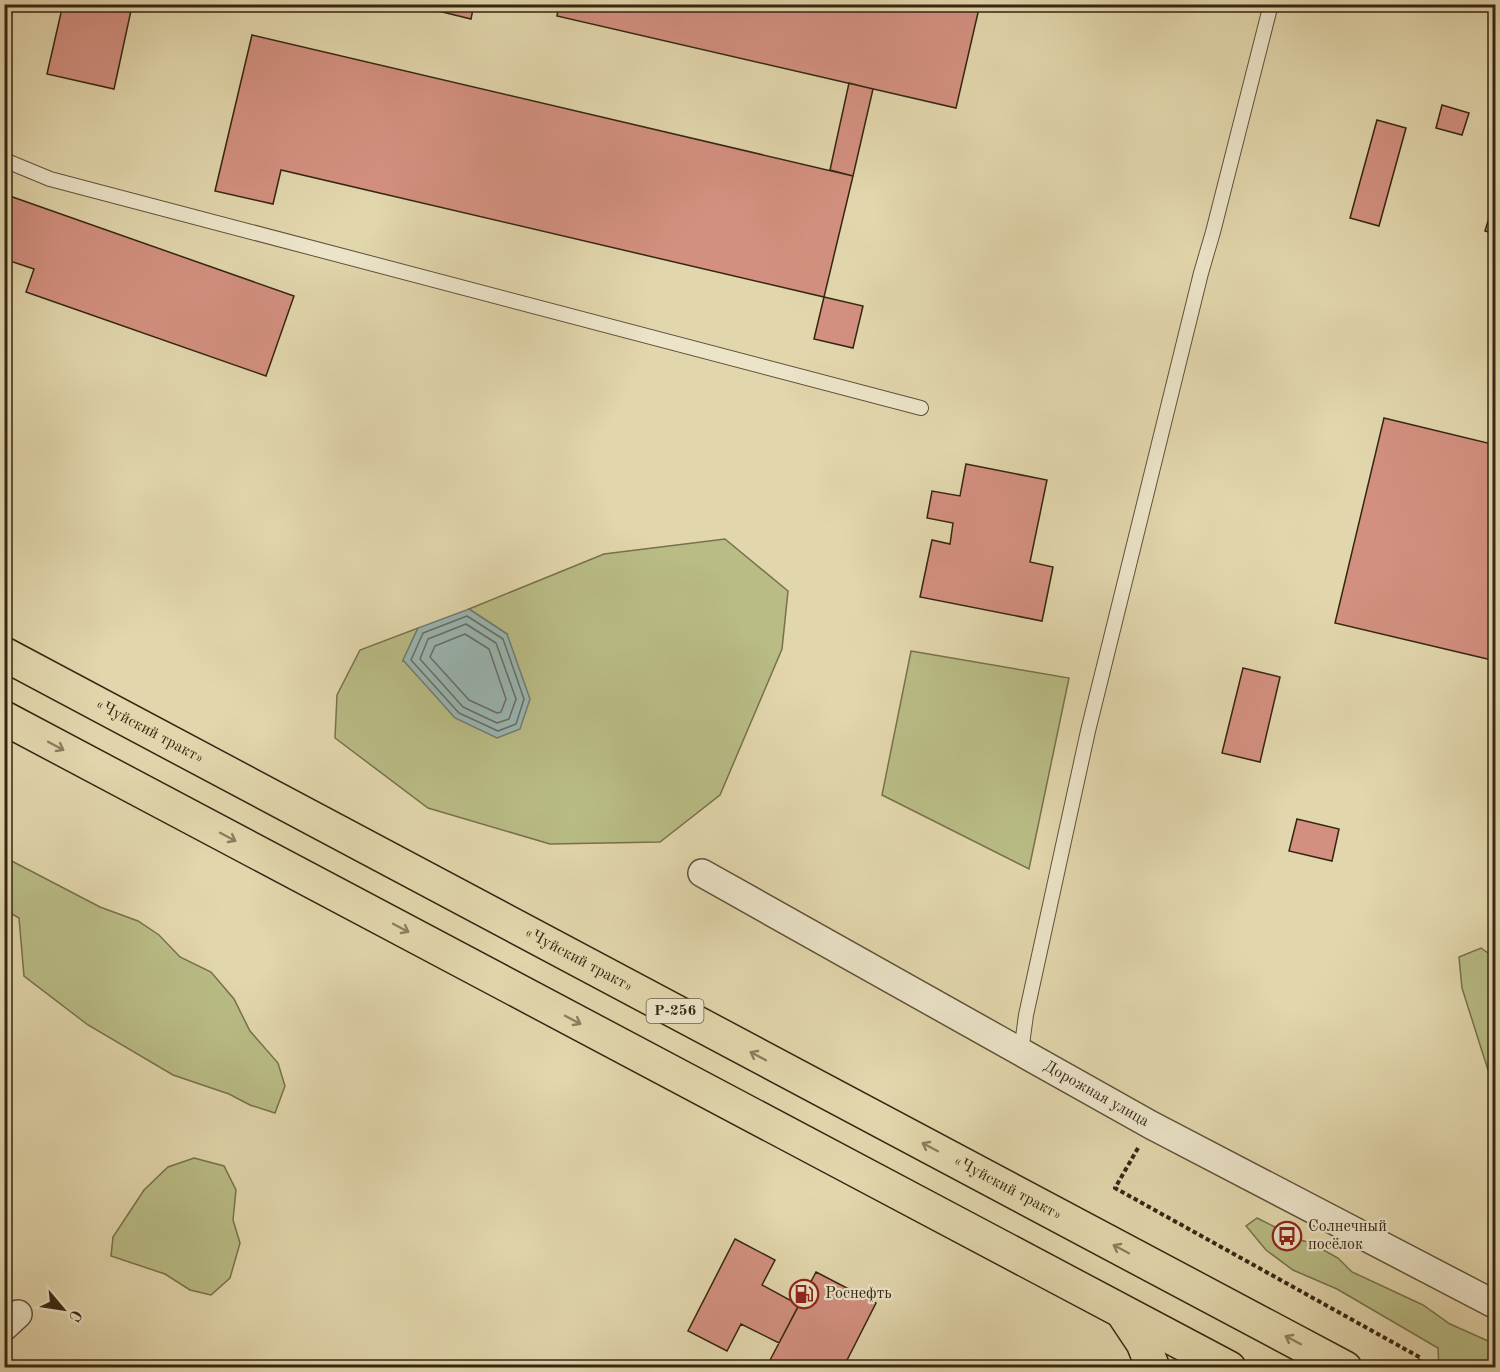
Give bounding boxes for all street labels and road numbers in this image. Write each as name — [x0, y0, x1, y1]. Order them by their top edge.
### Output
street label: «Чуйский тракт» — [93, 696, 206, 767]
street label: «Чуйский тракт» — [522, 925, 635, 995]
road number: Р-256 — [646, 999, 704, 1023]
street label: Дорожная улица — [1041, 1058, 1152, 1130]
street label: «Чуйский тракт» — [951, 1153, 1064, 1224]

